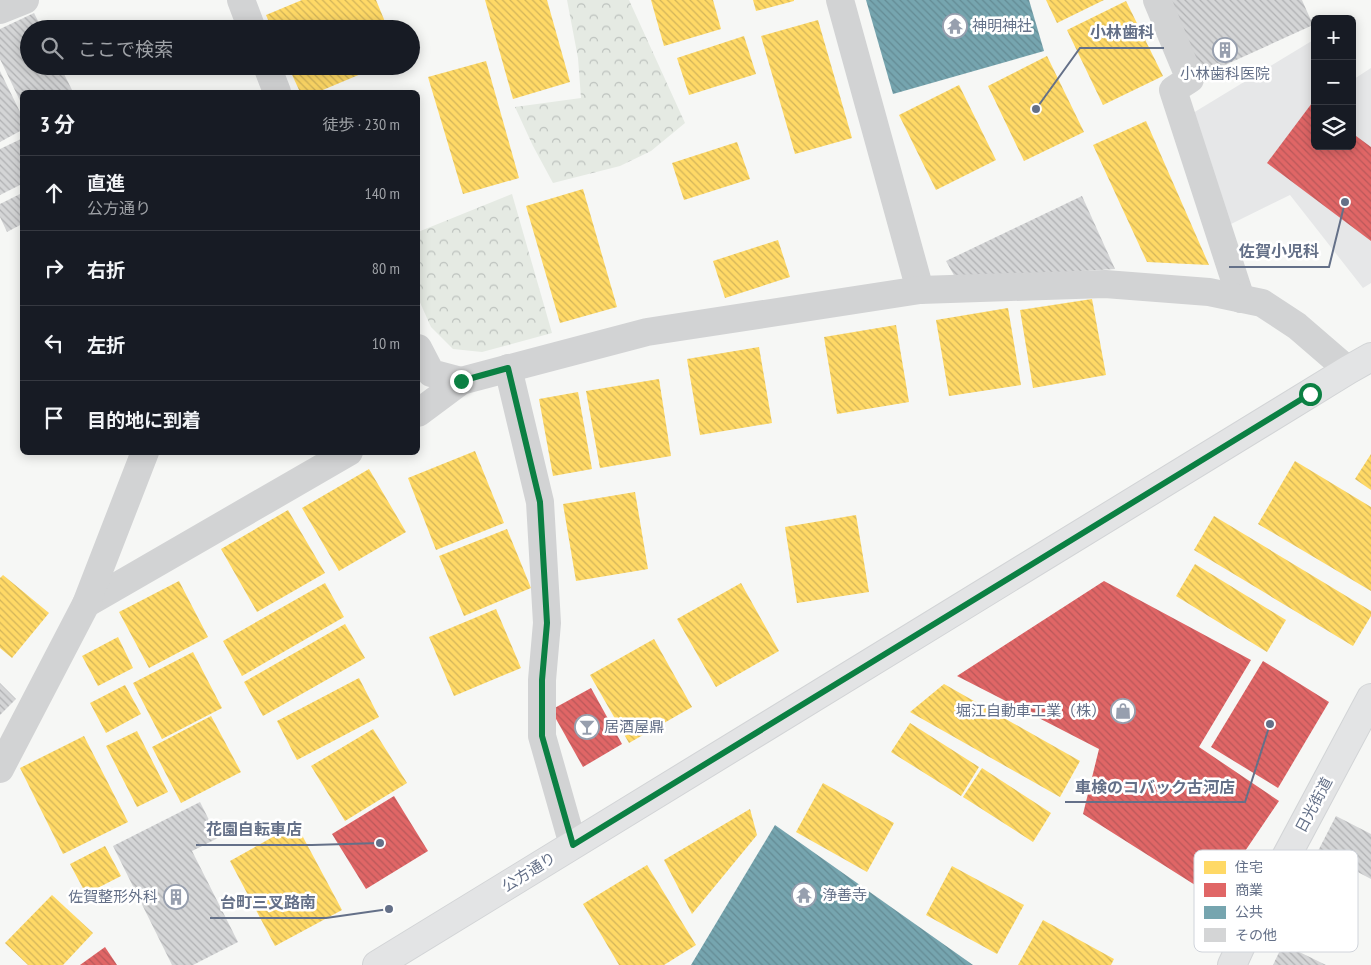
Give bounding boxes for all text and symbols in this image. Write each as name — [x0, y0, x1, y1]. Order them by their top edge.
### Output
temple icon: 神明神社 — [942, 13, 968, 39]
map controls — [1311, 15, 1356, 150]
button: + — [1311, 15, 1356, 60]
place label: 神明神社 — [972, 16, 1032, 35]
callout: 小林歯科 — [1080, 17, 1164, 48]
search box — [20, 20, 420, 75]
text: 小林歯科 — [1090, 22, 1154, 42]
icon: search — [38, 34, 66, 62]
text: ここで検索 — [78, 37, 173, 61]
building icon: 小林歯科医院 — [1212, 37, 1238, 63]
button: − — [1311, 60, 1356, 105]
place label: 小林歯科医院 — [1180, 64, 1270, 83]
button: layers — [1311, 105, 1356, 150]
text: 3 分 — [40, 111, 75, 138]
text: 徒歩 · 230 m — [322, 114, 400, 134]
text: 直進 — [87, 171, 125, 195]
icon: ahead — [40, 179, 68, 207]
text: 140 m — [365, 183, 400, 203]
text: 公方通り — [87, 198, 151, 218]
callout: 佐賀小児科 — [1229, 236, 1329, 267]
text: 佐賀小児科 — [1238, 241, 1319, 261]
icon: right — [40, 254, 68, 282]
text: 右折 — [87, 258, 125, 282]
text: 80 m — [372, 258, 400, 278]
icon: left — [40, 329, 68, 357]
text: 左折 — [87, 333, 125, 357]
text: 10 m — [372, 333, 400, 353]
route end — [450, 370, 473, 393]
route start — [1299, 383, 1322, 406]
icon: arrive — [40, 404, 68, 432]
text: 目的地に到着 — [87, 408, 201, 432]
shop icon: 堀江自動車工業（株） — [1110, 698, 1136, 724]
place label: 堀江自動車工業（株） — [956, 701, 1106, 720]
bar icon: 居酒屋鼎 — [574, 714, 600, 740]
place label: 居酒屋鼎 — [604, 717, 664, 736]
callout: 車検のコバック古河店 — [1065, 771, 1245, 802]
street label: 日光街道 — [1291, 774, 1336, 836]
text: 車検のコバック古河店 — [1075, 777, 1235, 797]
callout: 花園自転車店 — [196, 814, 312, 845]
text: 花園自転車店 — [206, 819, 302, 839]
street label: 公方通り — [498, 848, 559, 896]
legend — [1194, 850, 1358, 952]
text: 住宅 — [1235, 858, 1263, 876]
text: 商業 — [1235, 881, 1263, 899]
temple icon: 浄善寺 — [791, 882, 817, 908]
building icon: 佐賀整形外科 — [163, 884, 189, 910]
place label: 浄善寺 — [822, 885, 867, 904]
place label: 佐賀整形外科 — [68, 887, 158, 906]
callout: 台町三叉路南 — [210, 887, 326, 918]
text: 台町三叉路南 — [220, 892, 316, 912]
text: 公共 — [1235, 903, 1263, 921]
text: その他 — [1235, 926, 1277, 944]

